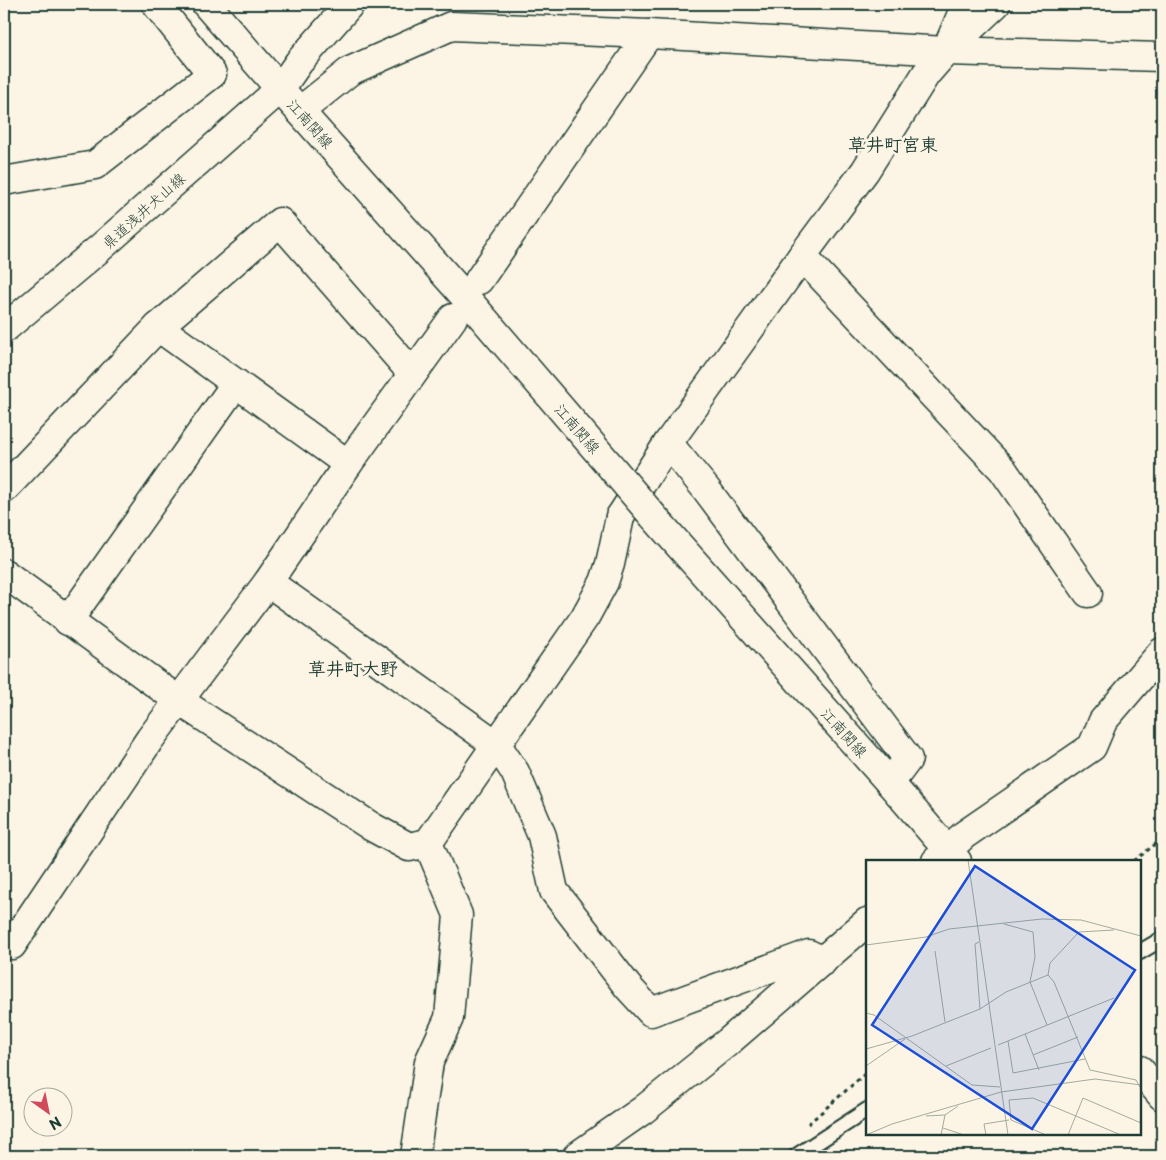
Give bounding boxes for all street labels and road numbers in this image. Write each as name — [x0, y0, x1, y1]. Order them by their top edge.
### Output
street label: 江南関線 — [282, 93, 340, 153]
street label: 県道浅井犬山線 — [96, 166, 190, 254]
street label: 江南関線 — [550, 398, 606, 458]
street label: 江南関線 — [816, 702, 874, 762]

